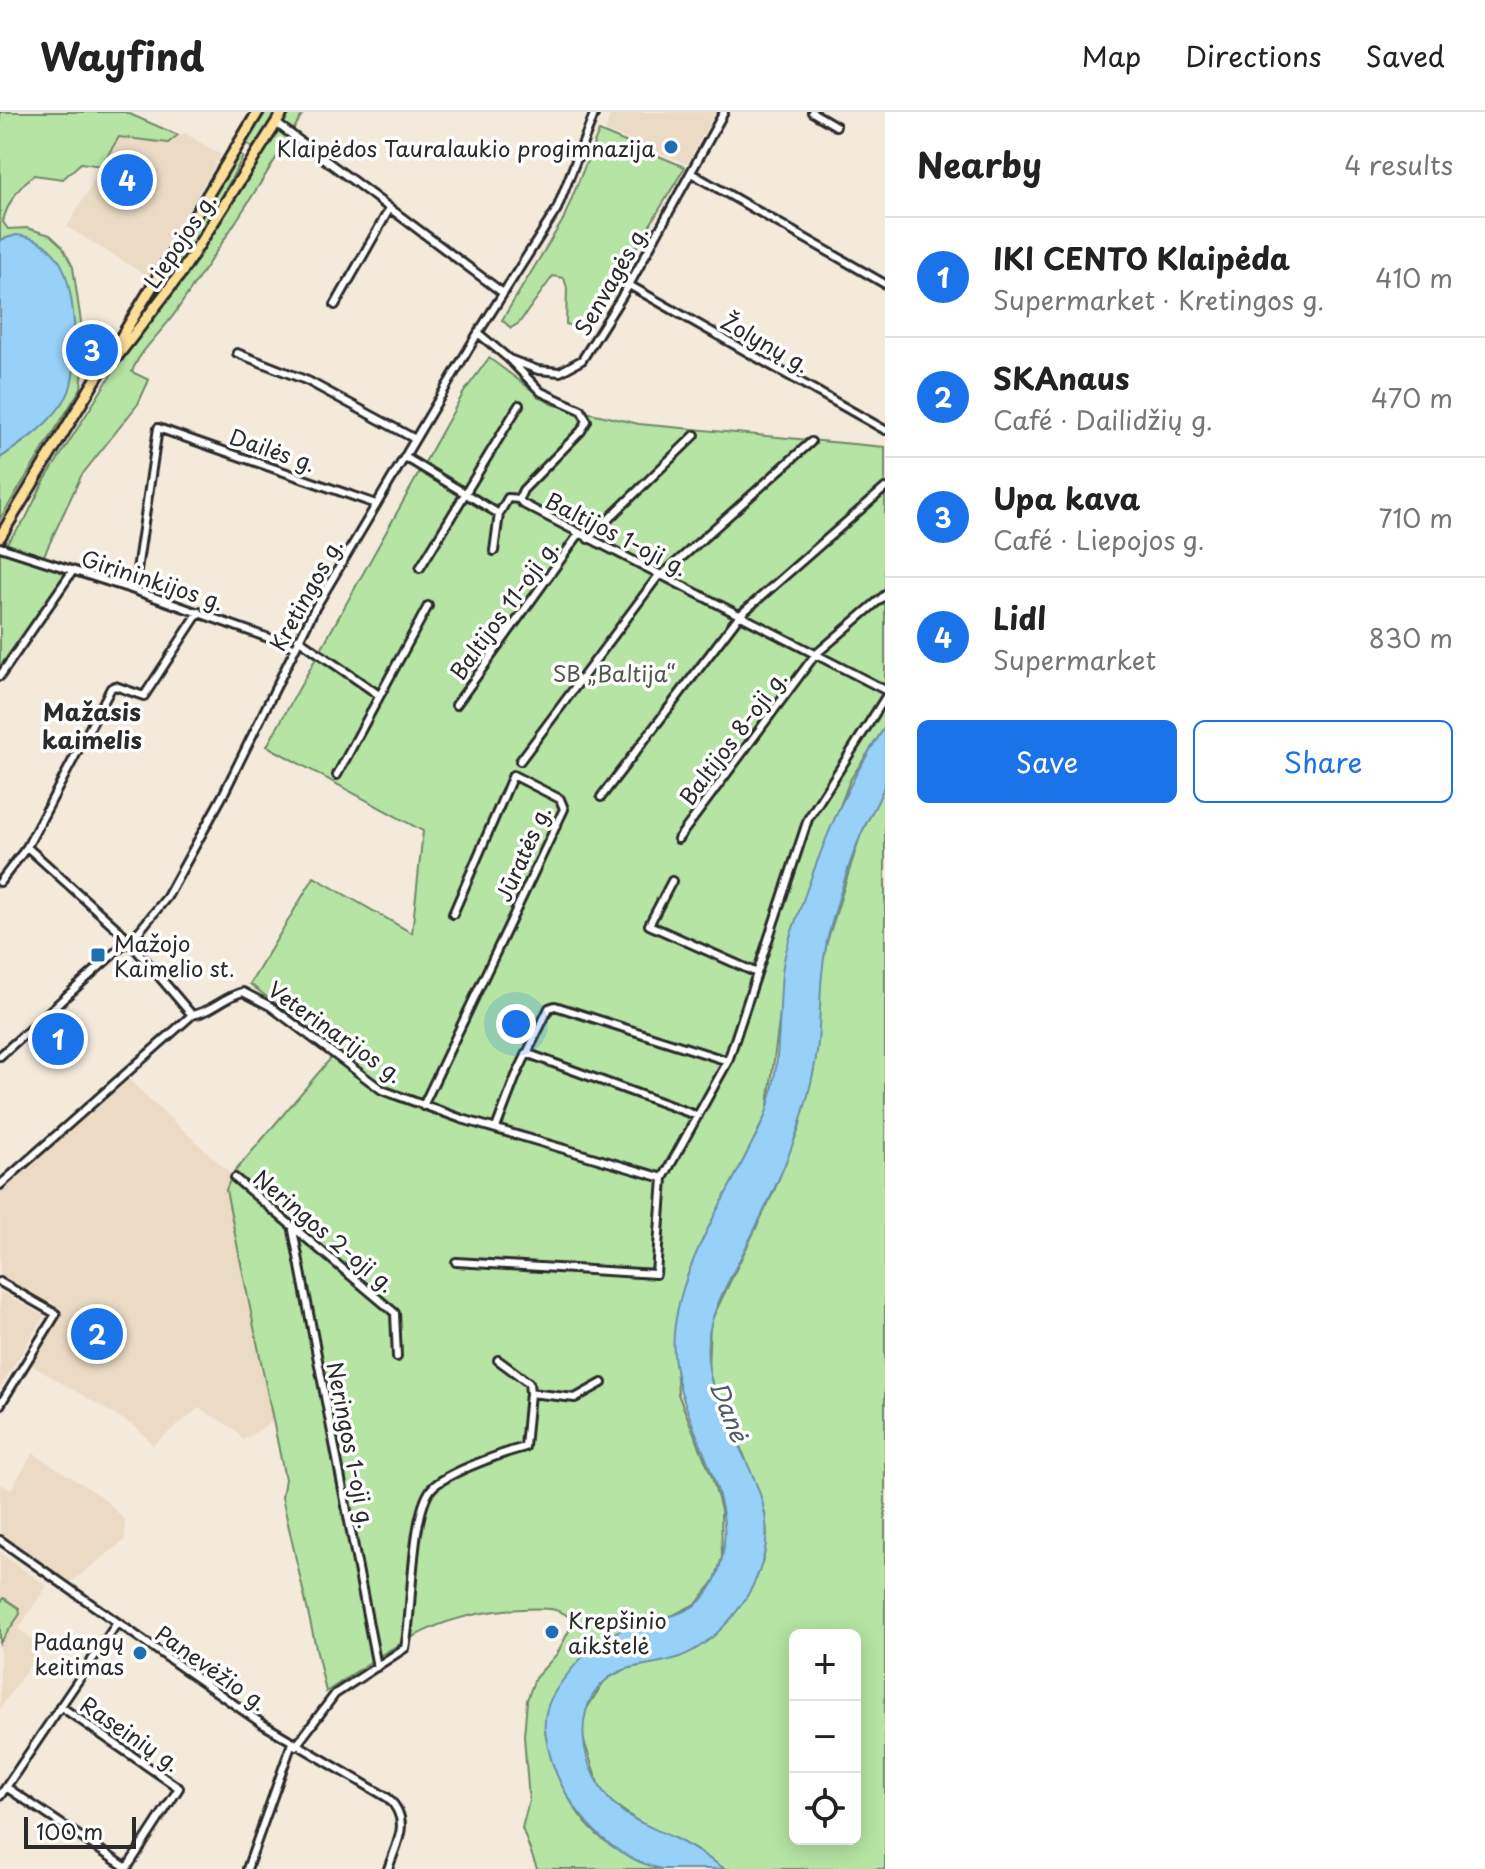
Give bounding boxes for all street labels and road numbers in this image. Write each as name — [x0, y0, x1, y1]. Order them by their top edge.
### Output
street label: Liepojos g. — [135, 186, 223, 294]
street label: Senvagės g. — [565, 219, 655, 341]
street label: Žolynų g. — [716, 304, 816, 380]
street label: Dailės g. — [225, 419, 321, 479]
street label: Baltijos 1-oji g. — [540, 483, 694, 583]
street label: Kretingos g. — [260, 531, 350, 657]
street label: Baltijos 11-oji g. — [441, 532, 565, 686]
street label: Girininkijos g. — [77, 540, 229, 618]
street label: Baltijos 8-oji g. — [670, 663, 794, 811]
street label: Jūratės g. — [486, 800, 558, 906]
street label: Veterinarijos g. — [262, 972, 410, 1090]
street label: Neringos 2-oji g. — [247, 1161, 403, 1299]
street label: Neringos 1-oji g. — [320, 1359, 384, 1531]
street label: Panevėžio g. — [149, 1616, 275, 1718]
street label: Raseinių g. — [74, 1687, 188, 1779]

